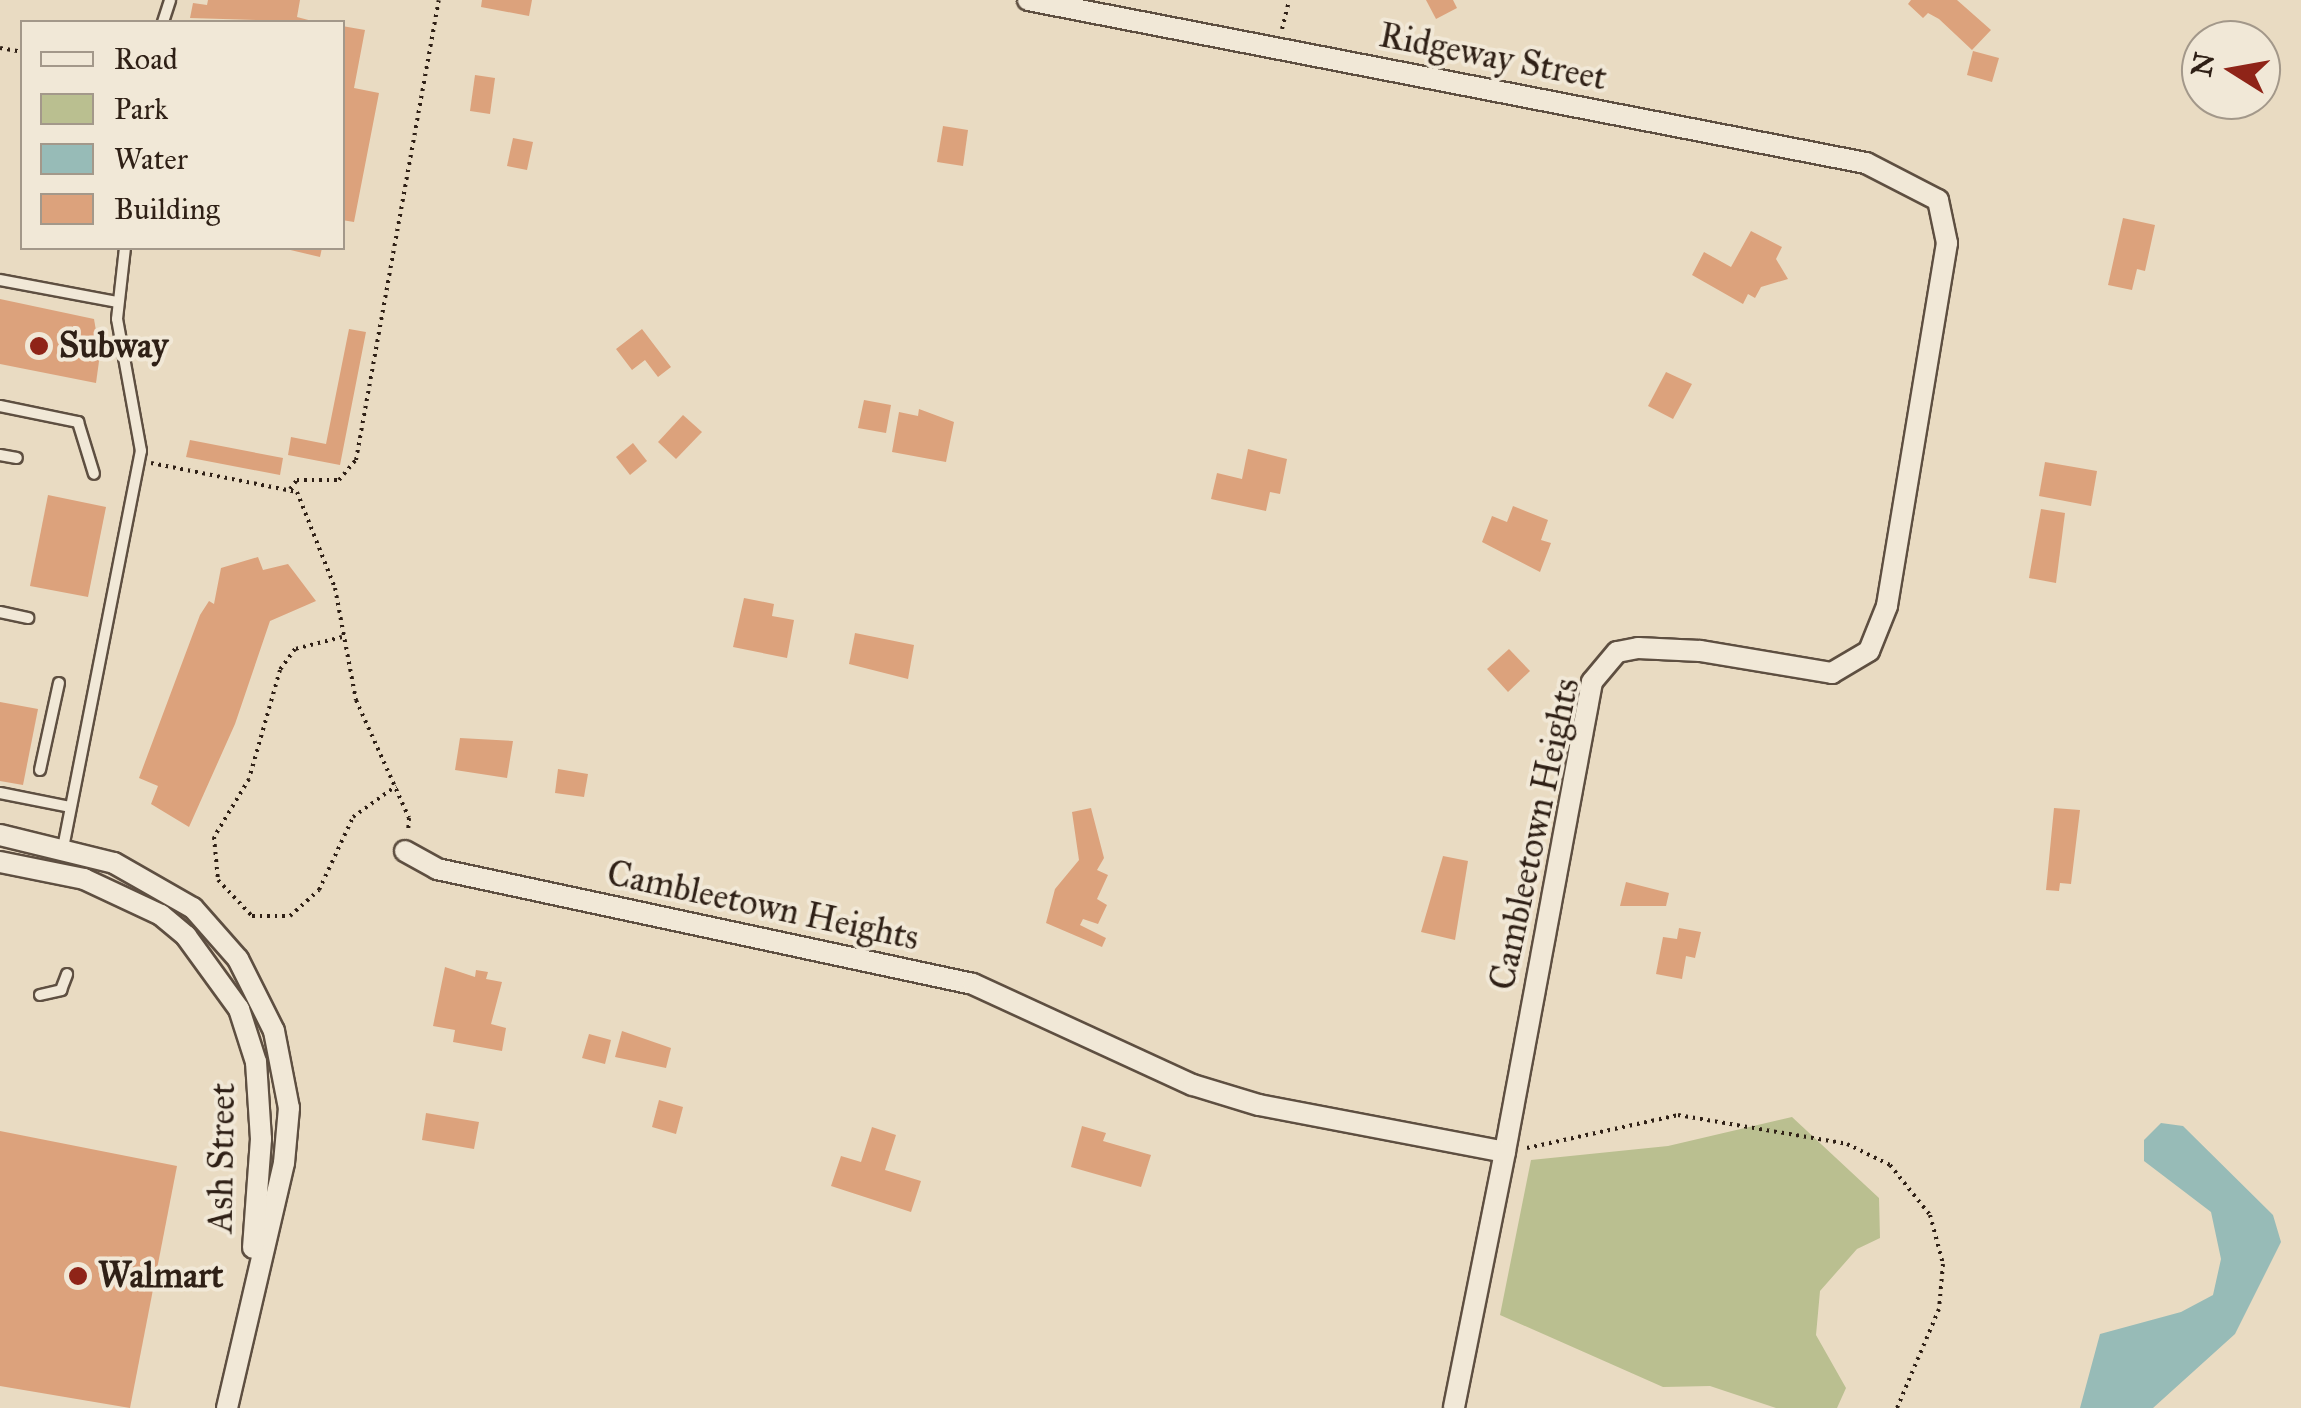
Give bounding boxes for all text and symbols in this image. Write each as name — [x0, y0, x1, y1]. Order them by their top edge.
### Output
street label: Ridgeway Street — [1376, 14, 1610, 100]
legend — [20, 20, 345, 250]
north arrow — [2181, 20, 2281, 120]
text: Road — [114, 41, 178, 77]
text: N — [2184, 50, 2222, 80]
text: Park — [114, 91, 168, 127]
text: Water — [114, 141, 188, 177]
text: Building — [114, 191, 220, 227]
place label: Subway — [59, 325, 168, 367]
marker: Subway — [28, 335, 50, 357]
street label: Cambleetown Heights — [1481, 674, 1589, 994]
street label: Cambleetown Heights — [603, 852, 923, 960]
street label: Ash Street — [200, 1083, 244, 1233]
place label: Walmart — [98, 1255, 224, 1297]
marker: Walmart — [67, 1265, 89, 1287]

